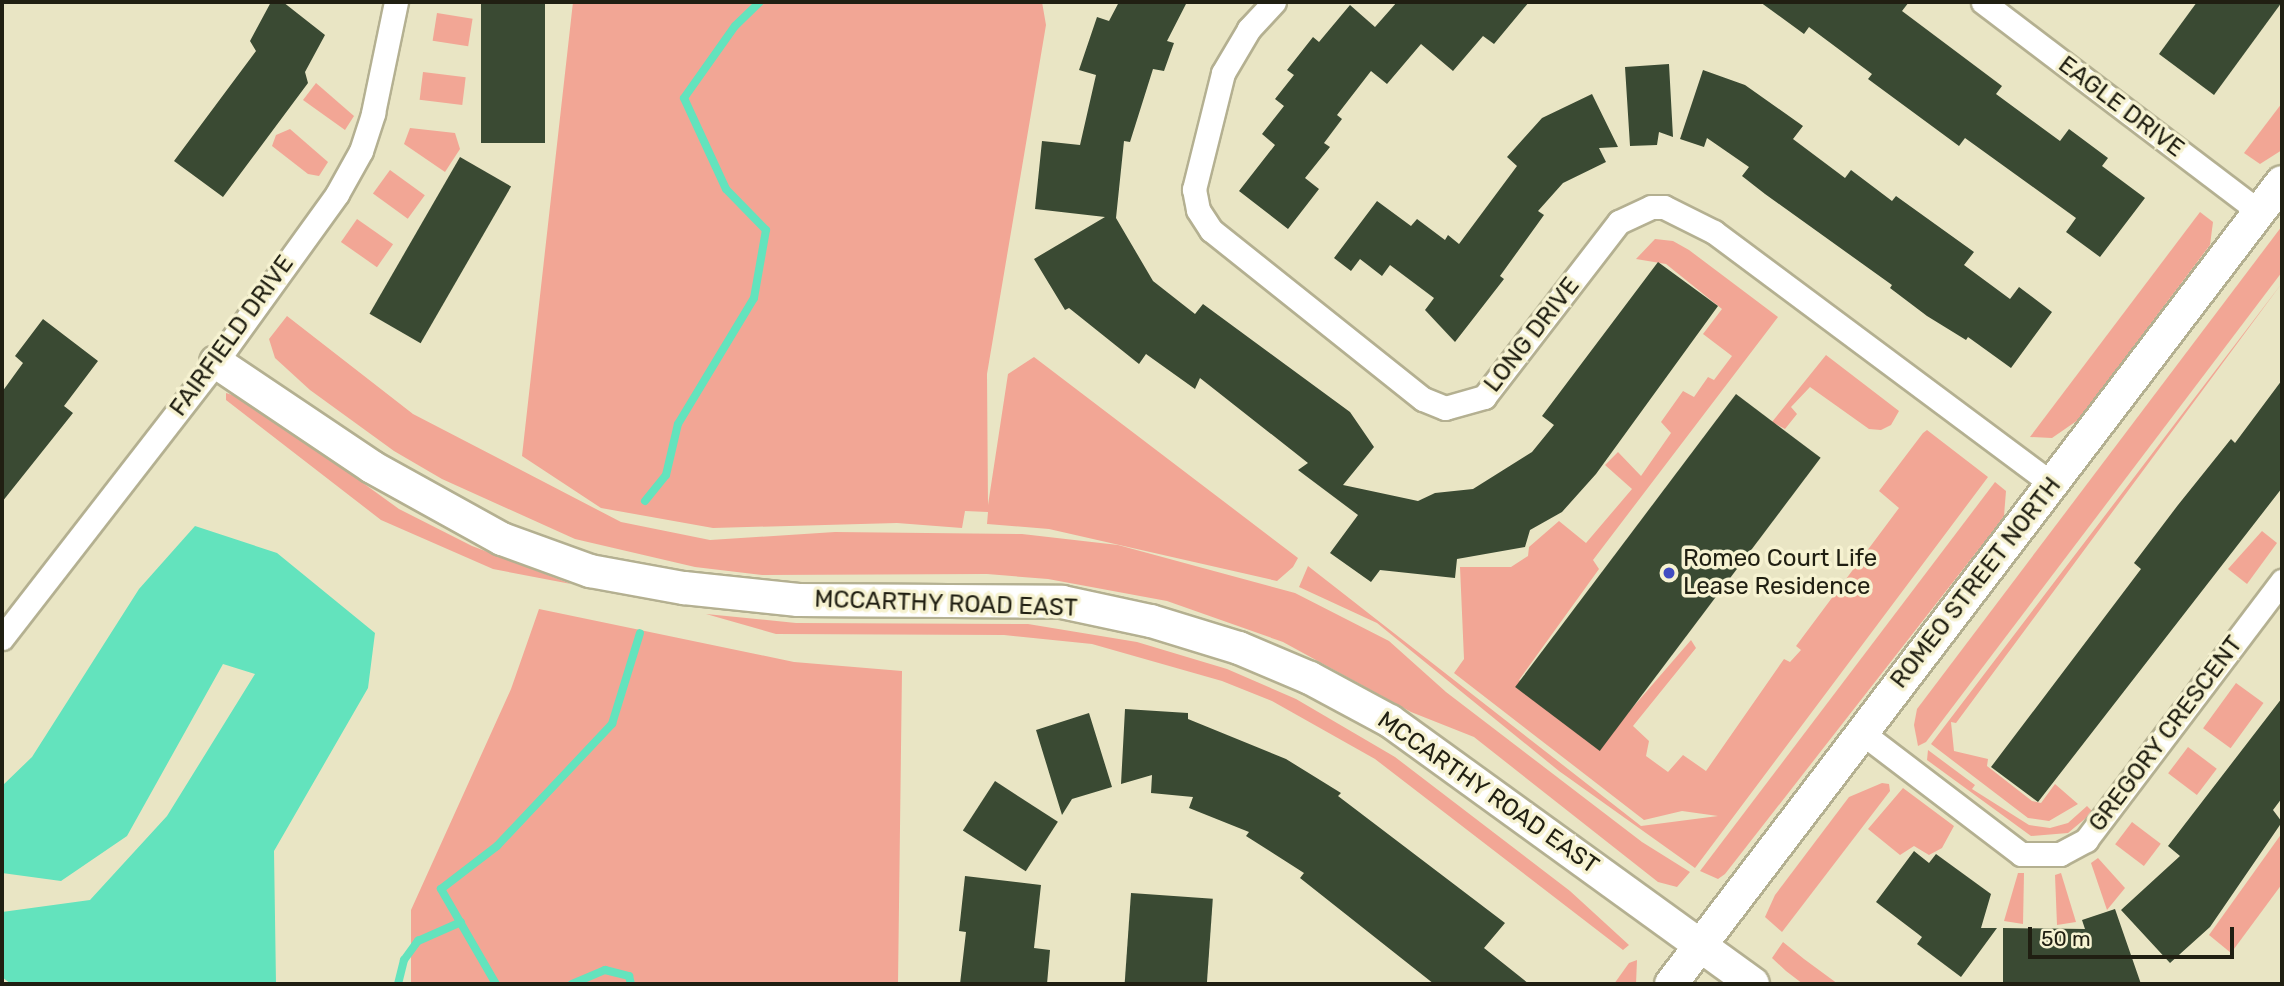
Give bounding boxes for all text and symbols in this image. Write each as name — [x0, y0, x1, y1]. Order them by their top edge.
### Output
street label: EAGLE DRIVE — [2053, 50, 2189, 164]
street label: FAIRFIELD DRIVE — [164, 250, 300, 422]
street label: LONG DRIVE — [1478, 272, 1586, 398]
street label: ROMEO STREET NORTH — [1885, 472, 2067, 694]
place label: Romeo Court Life Lease Residence — [1683, 545, 1877, 601]
marker: Romeo Court Life Lease Residence — [1661, 565, 1677, 581]
street label: MCCARTHY ROAD EAST — [814, 585, 1078, 623]
street label: GREGORY CRESCENT — [2083, 630, 2249, 838]
street label: MCCARTHY ROAD EAST — [1372, 705, 1604, 881]
scale bar — [2032, 912, 2238, 956]
text: 50 m — [2041, 926, 2091, 951]

